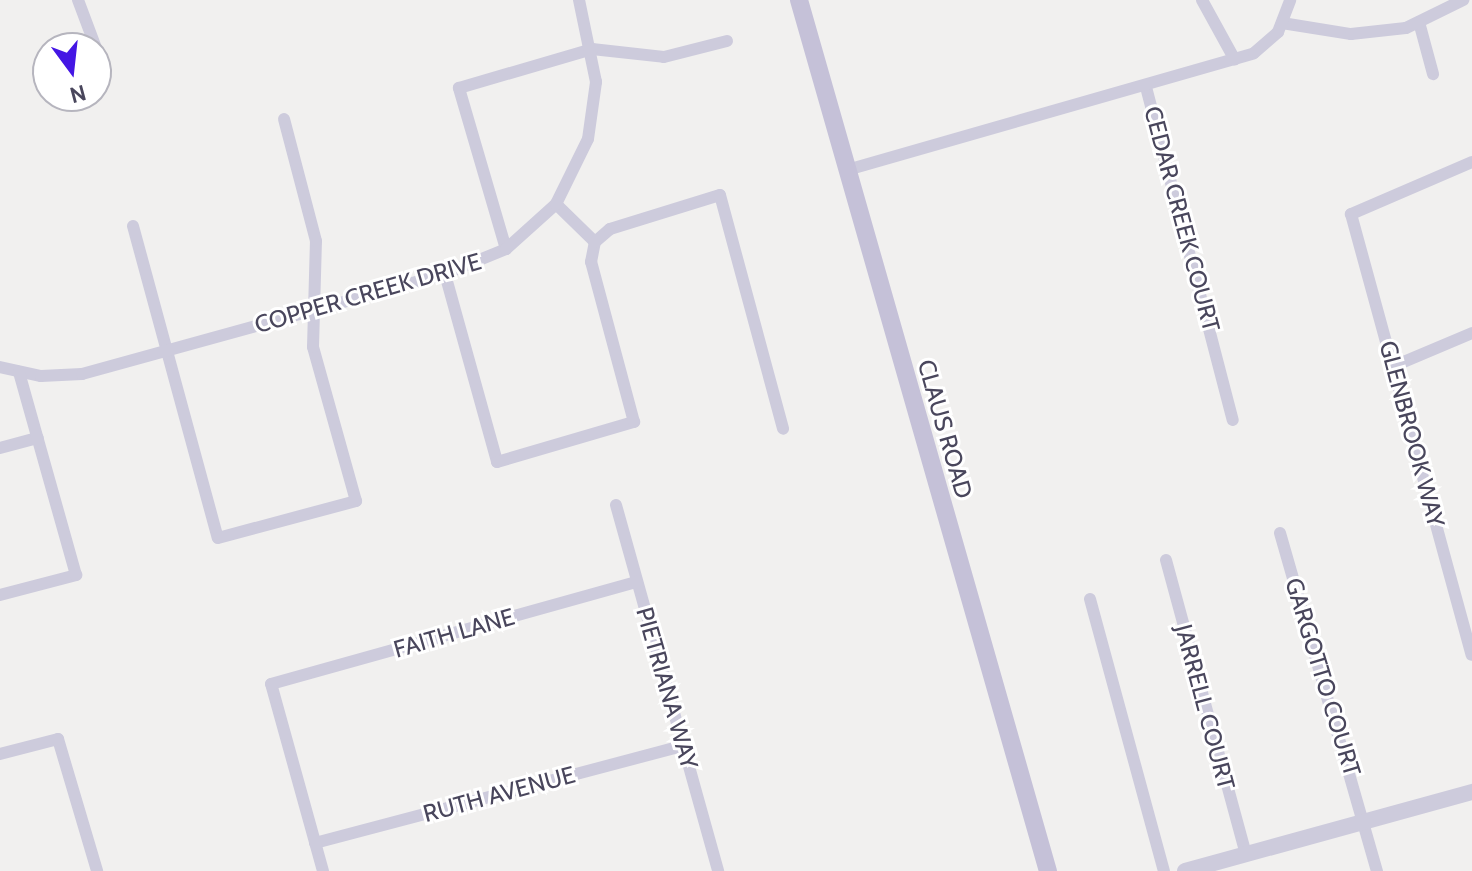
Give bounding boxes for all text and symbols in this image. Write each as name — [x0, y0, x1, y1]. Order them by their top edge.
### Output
north arrow — [32, 32, 112, 112]
text: N — [67, 79, 89, 109]
street label: CEDAR CREEK COURT — [1138, 103, 1226, 335]
street label: COPPER CREEK DRIVE — [251, 247, 485, 339]
street label: GLENBROOK WAY — [1373, 338, 1451, 530]
street label: CLAUS ROAD — [911, 356, 979, 502]
street label: GARGOTTO COURT — [1279, 575, 1367, 779]
street label: FAITH LANE — [390, 602, 518, 664]
street label: PIETRIANA WAY — [630, 604, 704, 772]
street label: JARRELL COURT — [1169, 621, 1241, 793]
street label: RUTH AVENUE — [420, 760, 578, 828]

